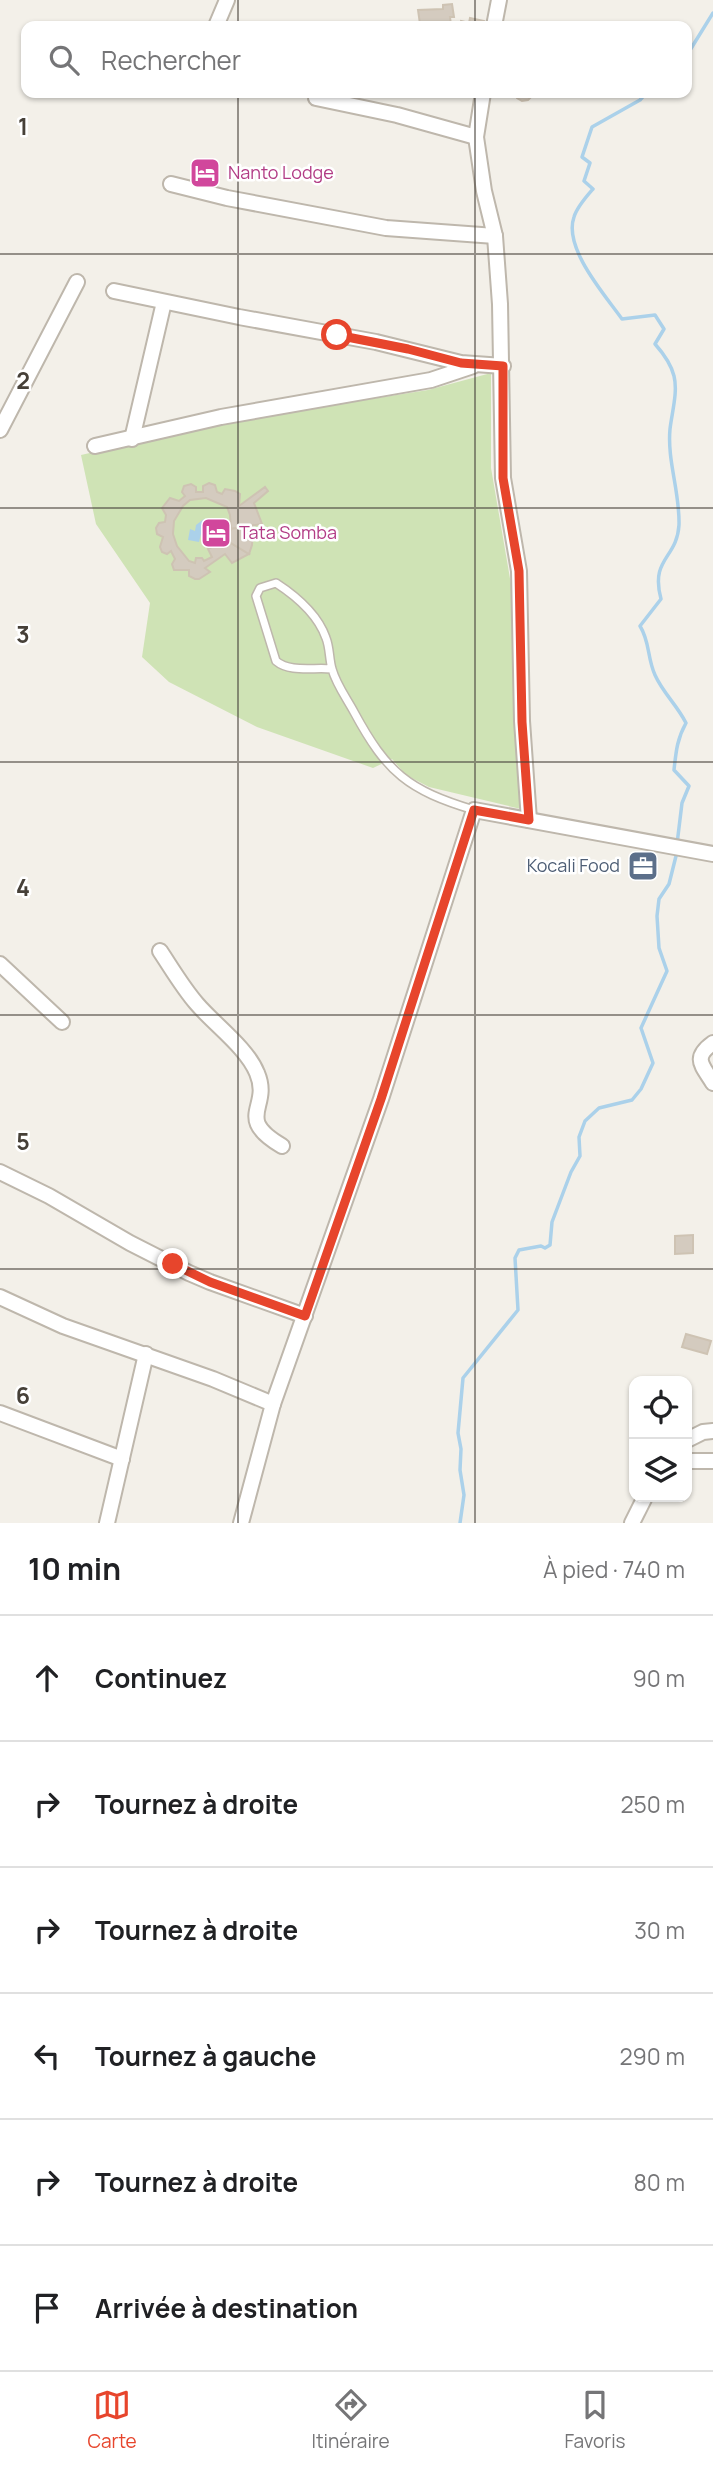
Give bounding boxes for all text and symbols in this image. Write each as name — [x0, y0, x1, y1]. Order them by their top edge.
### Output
search box — [21, 21, 692, 98]
icon: search — [45, 41, 83, 79]
text: Rechercher — [101, 42, 241, 78]
text: 1 — [18, 110, 28, 142]
hotel icon: Nanto Lodge — [188, 156, 222, 190]
place label: Nanto Lodge — [228, 160, 334, 184]
route start — [321, 319, 352, 350]
text: 2 — [16, 364, 30, 396]
hotel icon: Tata Somba — [199, 516, 233, 550]
place label: Tata Somba — [239, 520, 337, 544]
text: 3 — [16, 618, 30, 650]
office icon: Kocali Food — [626, 849, 660, 883]
place label: Kocali Food — [527, 853, 620, 877]
text: 4 — [16, 871, 30, 903]
text: 5 — [16, 1125, 30, 1157]
route end — [157, 1248, 188, 1279]
map controls — [629, 1376, 692, 1502]
button: locate — [629, 1376, 692, 1439]
text: 6 — [16, 1379, 30, 1411]
button: layers — [629, 1439, 692, 1502]
text: 10 min — [28, 1548, 121, 1589]
text: À pied · 740 m — [543, 1553, 685, 1585]
icon: ahead — [28, 1659, 66, 1697]
text: Continuez — [95, 1660, 227, 1696]
text: 90 m — [633, 1662, 685, 1694]
icon: right — [28, 1785, 66, 1823]
text: Tournez à droite — [95, 1786, 298, 1822]
text: 250 m — [620, 1788, 685, 1820]
icon: right — [28, 1911, 66, 1949]
text: Tournez à droite — [95, 1912, 298, 1948]
text: 30 m — [634, 1914, 685, 1946]
icon: left — [28, 2037, 66, 2075]
text: Tournez à gauche — [95, 2038, 316, 2074]
text: 290 m — [619, 2040, 685, 2072]
icon: right — [28, 2163, 66, 2201]
text: Tournez à droite — [95, 2164, 298, 2200]
text: 80 m — [634, 2166, 685, 2198]
icon: arrive — [28, 2289, 66, 2327]
text: Arrivée à destination — [95, 2290, 358, 2326]
tab: Carte — [87, 2386, 137, 2454]
tab: Itinéraire — [312, 2386, 390, 2454]
tab: Favoris — [564, 2386, 626, 2454]

